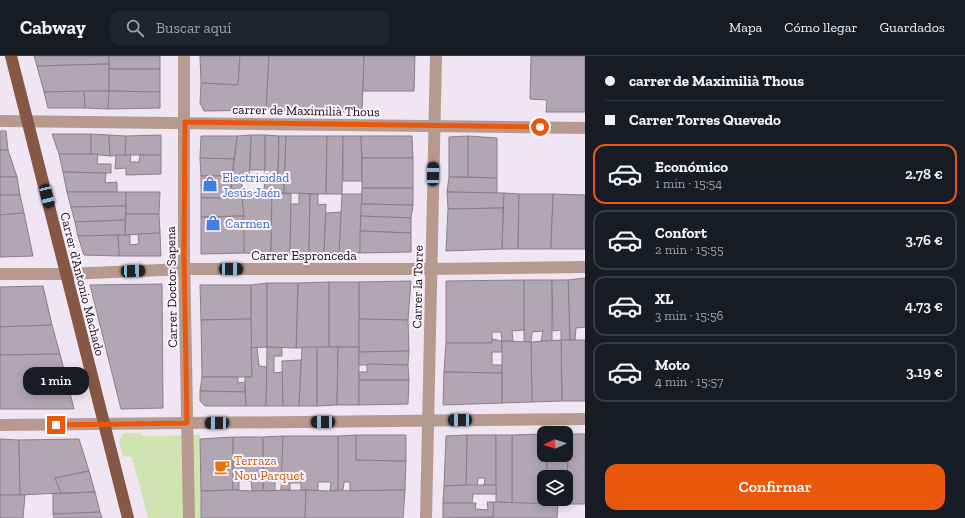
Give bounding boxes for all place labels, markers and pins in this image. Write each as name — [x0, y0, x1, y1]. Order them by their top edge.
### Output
place label: Electricidad Jesús Jaén — [222, 170, 289, 200]
shop icon: Electricidad Jesús Jaén — [201, 175, 219, 193]
shop icon: Carmen — [204, 214, 222, 232]
place label: Carmen — [225, 216, 270, 231]
place label: Terraza Nou Parquet — [234, 453, 305, 483]
cafe icon: Terraza Nou Parquet — [213, 458, 231, 476]

